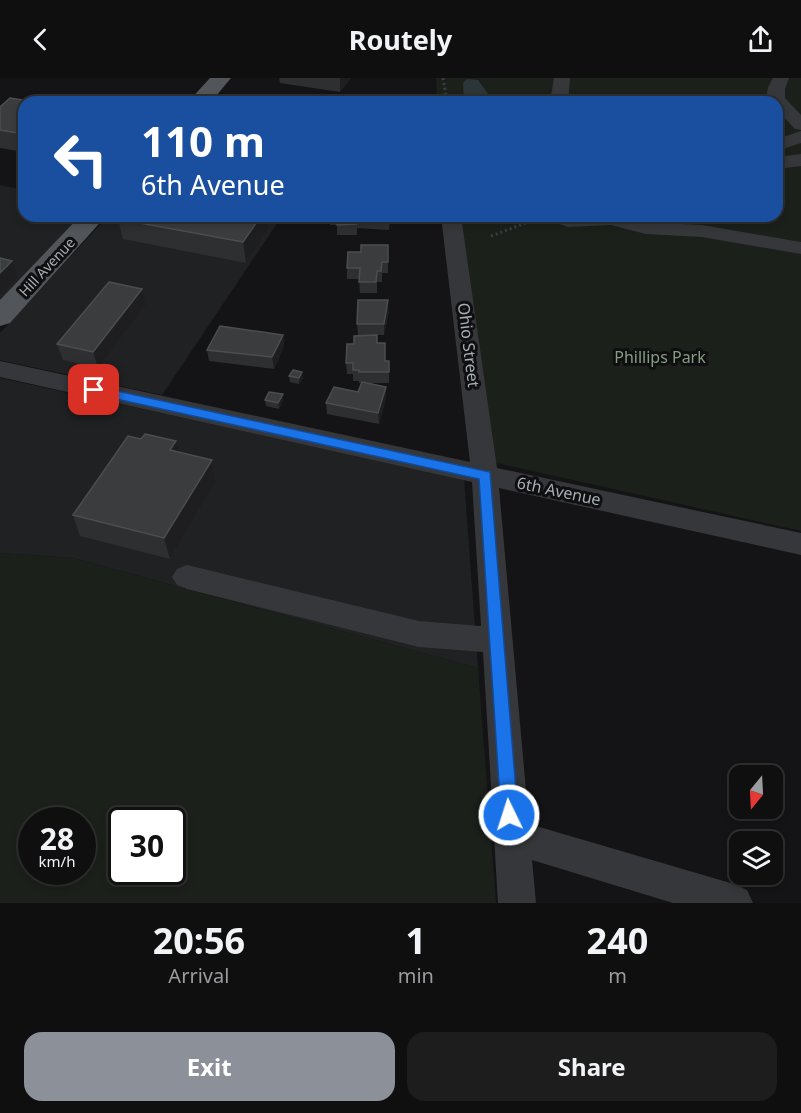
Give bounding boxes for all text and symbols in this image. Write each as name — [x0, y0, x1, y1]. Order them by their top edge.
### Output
text: Routely — [349, 21, 452, 58]
icon: back — [24, 23, 57, 56]
icon: share — [744, 23, 777, 56]
text: 110 m — [141, 112, 265, 169]
icon: left — [42, 120, 120, 198]
text: 6th Avenue — [141, 166, 285, 203]
street label: Hill Avenue — [14, 233, 79, 300]
street label: Ohio Street — [453, 301, 485, 389]
park label: Phillips Park — [614, 346, 706, 368]
pin — [68, 364, 119, 415]
icon: arrive — [77, 373, 110, 406]
street label: 6th Avenue — [515, 471, 603, 511]
north arrow — [729, 765, 783, 819]
map controls — [729, 765, 783, 885]
position arrow — [477, 783, 541, 847]
speed limit sign: 30 — [108, 807, 186, 885]
text: 28 — [40, 818, 74, 859]
button: layers — [729, 831, 783, 885]
text: km/h — [39, 851, 75, 871]
text: 20:56 — [153, 916, 245, 965]
text: 1 — [406, 916, 426, 965]
text: 240 — [587, 916, 648, 965]
text: Arrival — [168, 962, 229, 989]
text: min — [398, 962, 434, 989]
text: m — [608, 962, 627, 989]
button: Exit — [24, 1032, 395, 1101]
button: Share — [407, 1032, 777, 1101]

